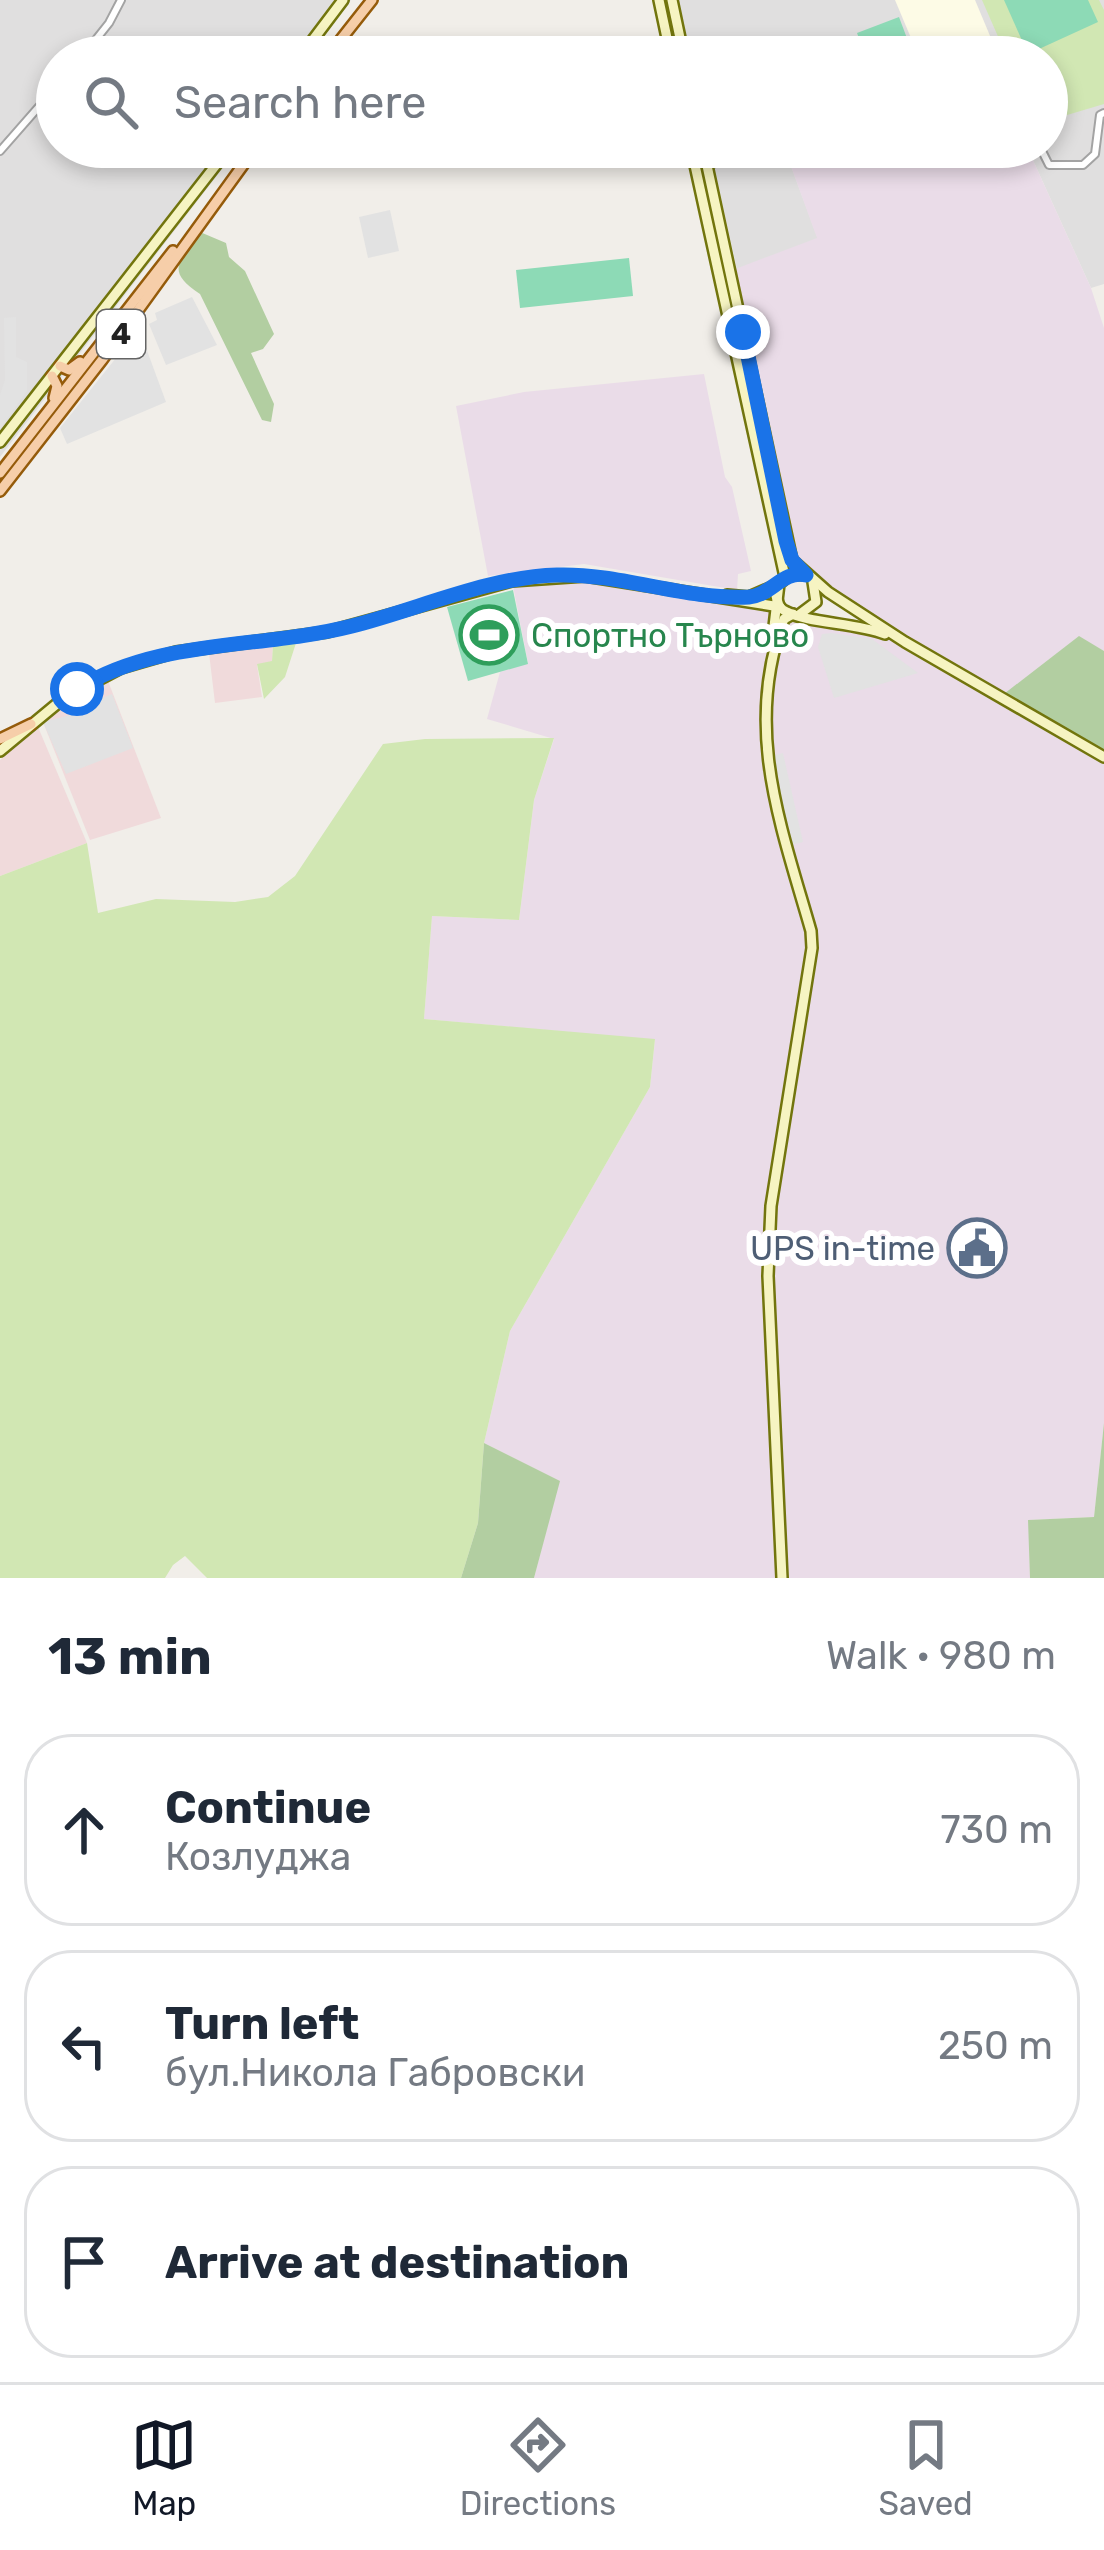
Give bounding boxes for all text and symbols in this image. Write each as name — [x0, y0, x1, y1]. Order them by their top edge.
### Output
search box — [36, 36, 1068, 168]
icon: search — [78, 69, 144, 135]
text: Search here — [174, 76, 426, 129]
route end — [716, 305, 770, 359]
road number: 4 — [97, 310, 145, 358]
sports icon: Спортно Търново — [458, 604, 520, 666]
place label: Спортно Търново — [531, 616, 809, 655]
route start — [50, 662, 104, 716]
public building icon: UPS in-time — [946, 1217, 1008, 1279]
place label: UPS in-time — [750, 1229, 935, 1268]
text: 13 min — [48, 1626, 212, 1687]
text: Walk · 980 m — [826, 1633, 1056, 1679]
text: Continue — [165, 1781, 371, 1834]
icon: ahead — [51, 1797, 117, 1863]
text: 730 m — [941, 1807, 1053, 1853]
text: Козлуджа — [165, 1834, 351, 1880]
text: Turn left — [165, 1997, 359, 2050]
icon: left — [51, 2013, 117, 2079]
text: 250 m — [938, 2023, 1053, 2069]
text: бул.Никола Габровски — [165, 2050, 586, 2096]
icon: arrive — [51, 2229, 117, 2295]
text: Arrive at destination — [165, 2236, 630, 2289]
tab: Map — [131, 2412, 197, 2523]
tab: Directions — [460, 2412, 616, 2523]
tab: Saved — [879, 2412, 973, 2523]

